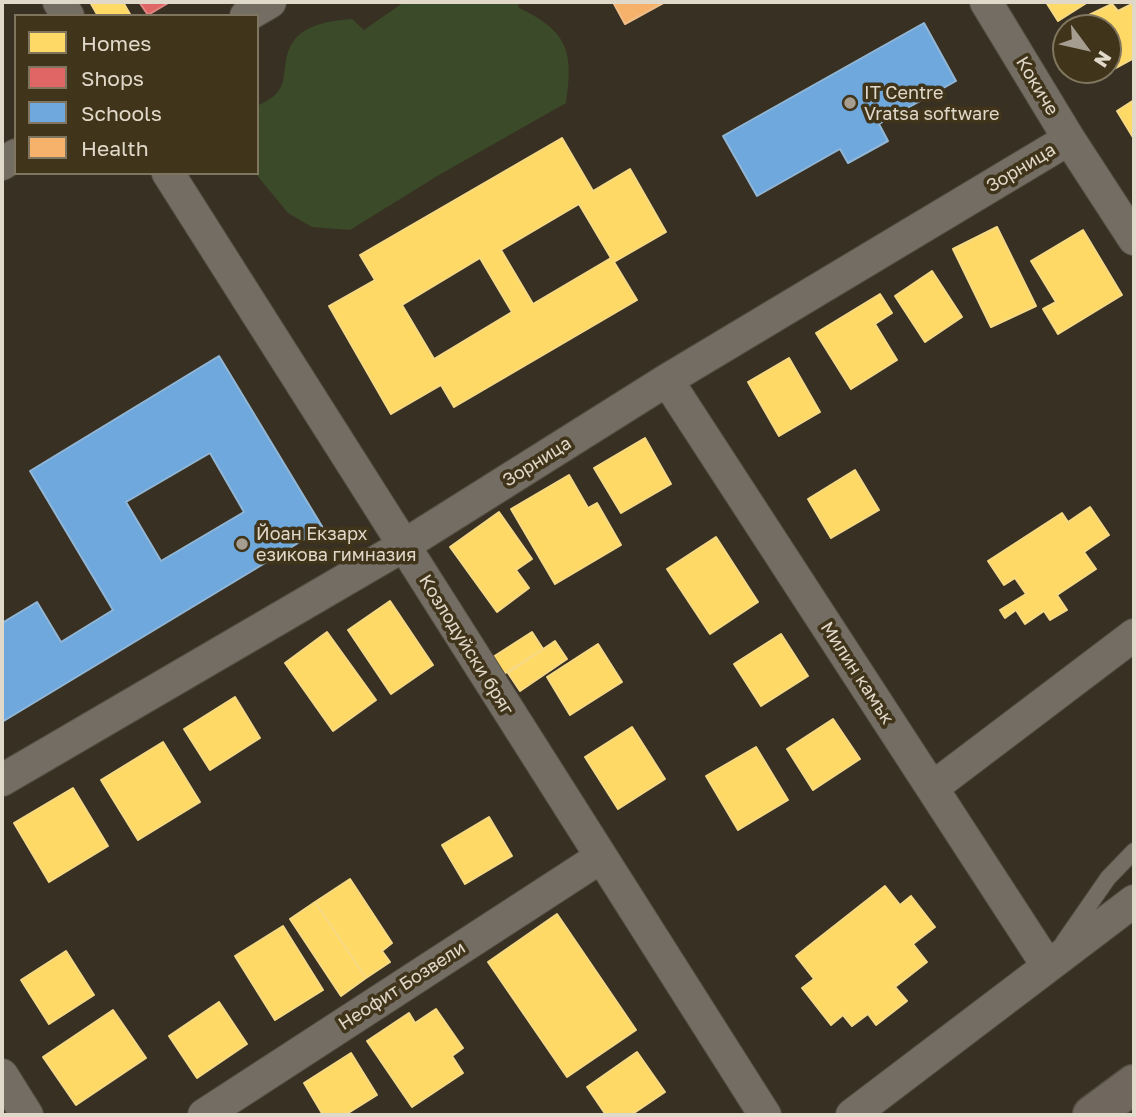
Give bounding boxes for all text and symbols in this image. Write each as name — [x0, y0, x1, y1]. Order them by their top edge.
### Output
legend — [14, 14, 259, 175]
north arrow — [1052, 14, 1122, 84]
text: Homes — [81, 30, 151, 56]
text: N — [1090, 47, 1117, 72]
street label: Кокиче — [1011, 53, 1063, 119]
text: Shops — [81, 65, 144, 91]
place label: IT Centre Vratsa software — [864, 82, 1000, 124]
marker: IT Centre Vratsa software — [842, 95, 858, 111]
text: Schools — [81, 100, 162, 126]
text: Health — [81, 135, 149, 161]
street label: Зорница — [982, 139, 1060, 197]
street label: Зорница — [499, 432, 575, 492]
place label: Йоан Екзарх езикова гимназия — [256, 523, 417, 566]
marker: Йоан Екзарх езикова гимназия — [234, 536, 250, 552]
street label: Козлодуйски бряг — [414, 571, 518, 719]
street label: Милин камък — [816, 618, 898, 728]
street label: Неофит Бозвели — [335, 937, 469, 1035]

